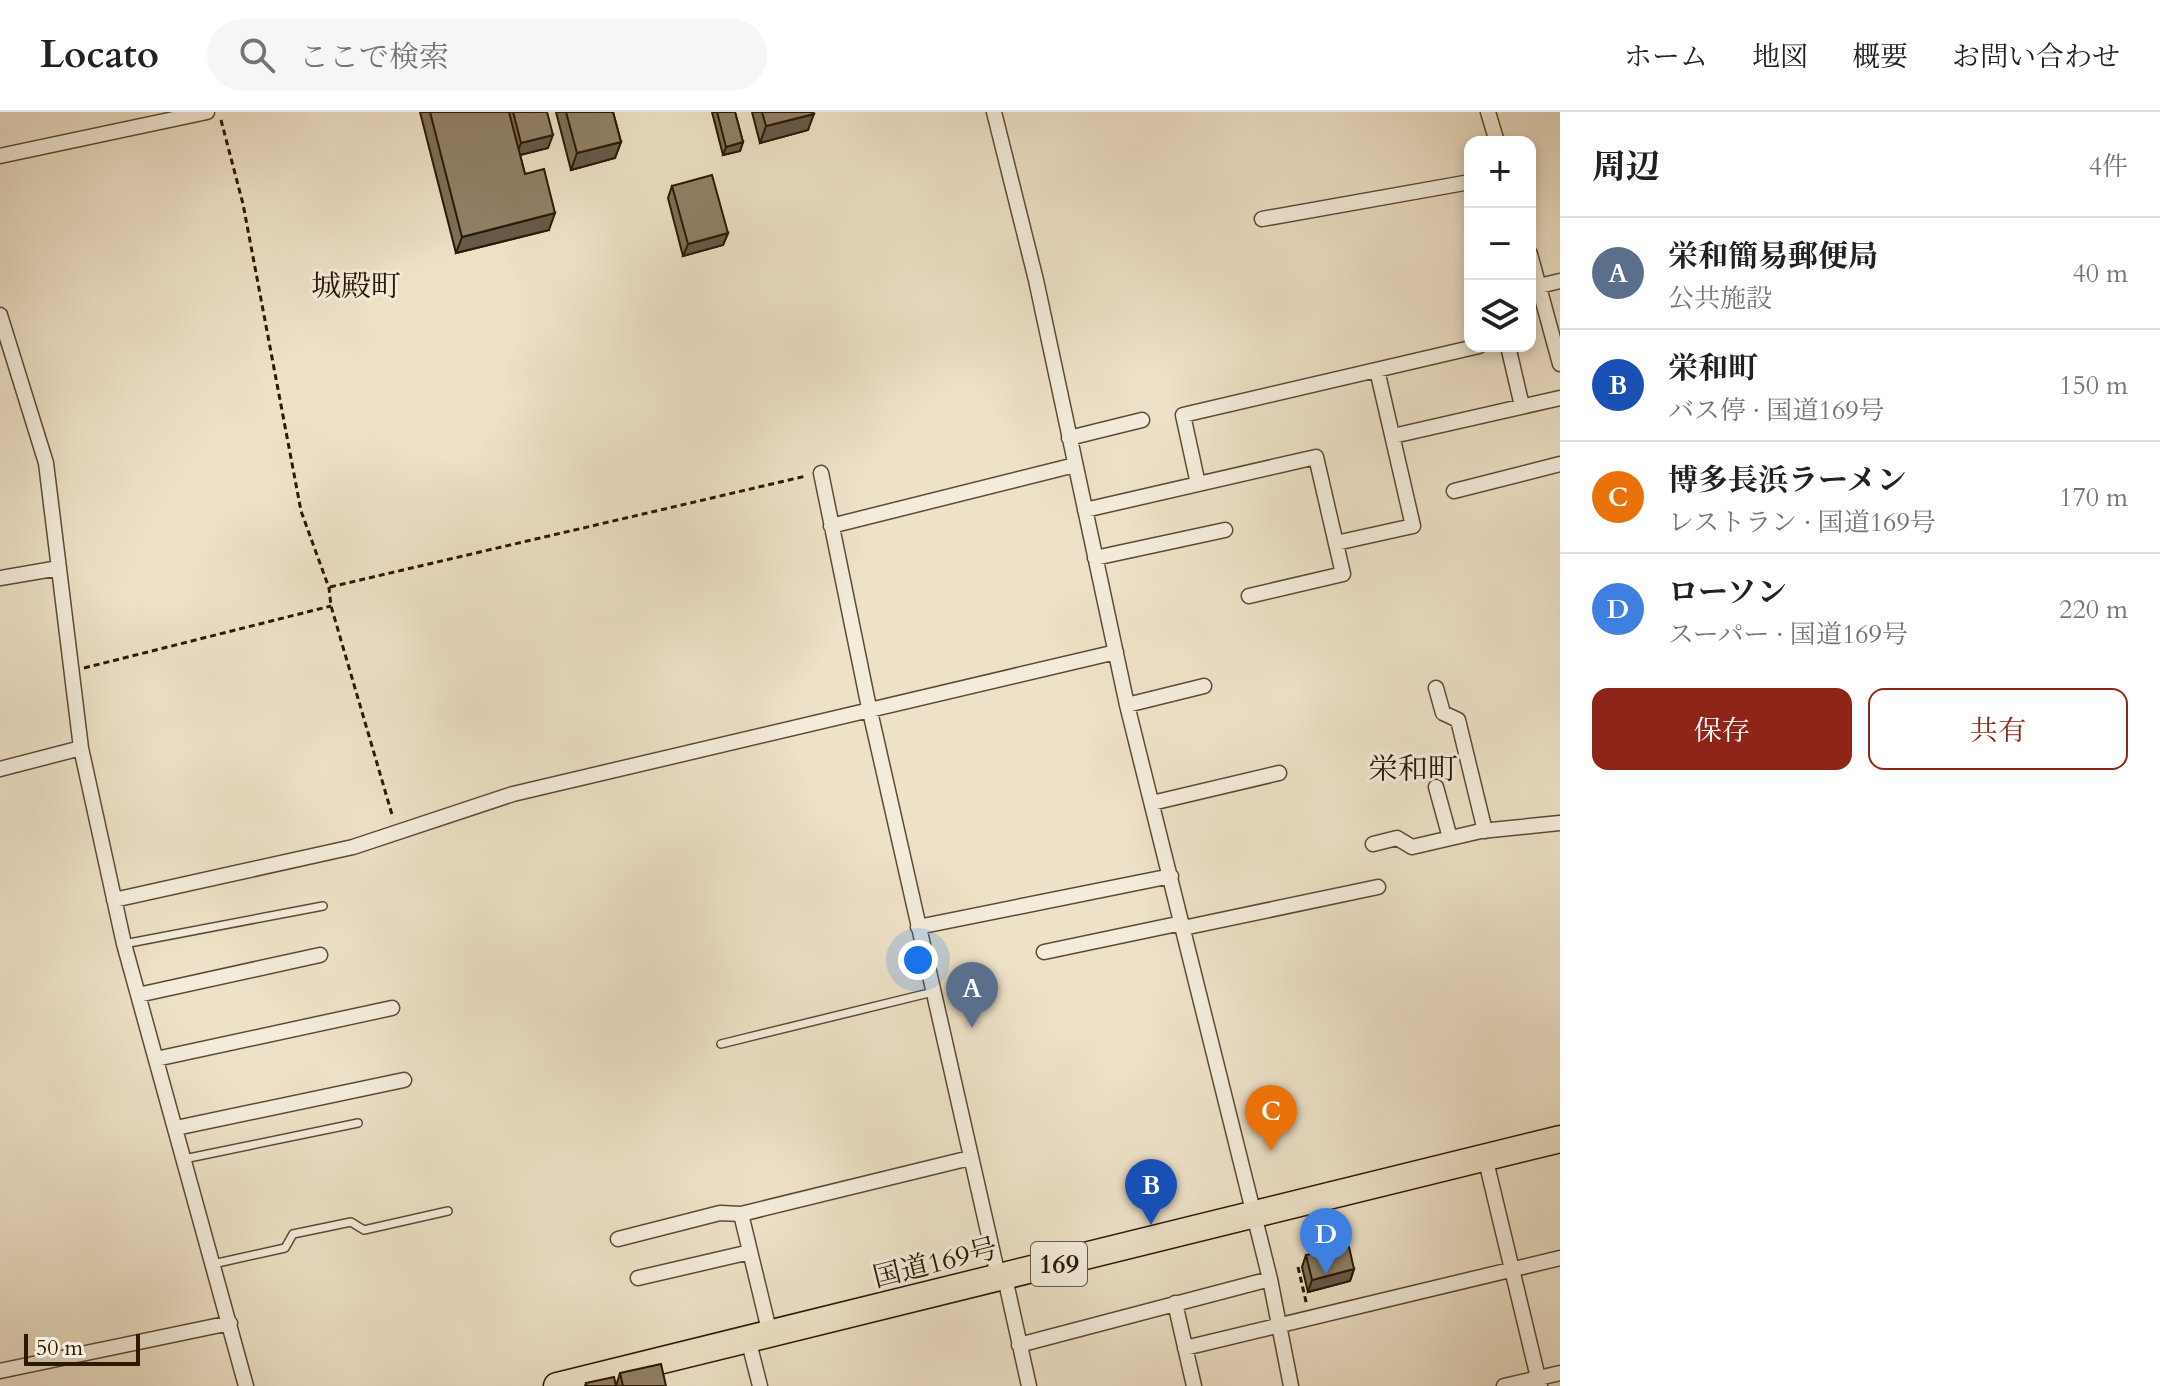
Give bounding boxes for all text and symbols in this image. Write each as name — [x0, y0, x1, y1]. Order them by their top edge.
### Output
search box — [207, 19, 767, 91]
text: Locato — [40, 29, 159, 81]
icon: search — [235, 33, 279, 77]
text: ここで検索 — [299, 37, 449, 78]
text: ホーム — [1624, 38, 1708, 76]
text: 地図 — [1752, 38, 1808, 76]
text: 概要 — [1852, 38, 1908, 76]
text: お問い合わせ — [1952, 38, 2120, 76]
map controls — [1464, 136, 1536, 352]
button: + — [1464, 136, 1536, 208]
text: 周辺 — [1592, 144, 1660, 190]
text: 4件 — [2089, 149, 2128, 184]
button: − — [1464, 208, 1536, 280]
text: 栄和簡易郵便局 — [1668, 236, 1878, 277]
text: A — [1608, 256, 1628, 291]
text: 40 m — [2072, 256, 2128, 291]
district label: 城殿町 — [311, 266, 401, 307]
button: layers — [1464, 280, 1536, 352]
text: 公共施設 — [1668, 281, 1772, 316]
text: 栄和町 — [1668, 348, 1758, 389]
text: B — [1609, 368, 1627, 403]
text: 150 m — [2059, 368, 2128, 403]
text: バス停 · 国道169号 — [1668, 393, 1885, 428]
text: 博多長浜ラーメン — [1668, 460, 1907, 501]
text: C — [1608, 480, 1628, 515]
text: 170 m — [2059, 480, 2128, 515]
text: レストラン · 国道169号 — [1668, 505, 1936, 540]
text: ローソン — [1668, 572, 1787, 613]
text: D — [1607, 592, 1629, 627]
text: 220 m — [2059, 592, 2128, 627]
text: スーパー · 国道169号 — [1668, 617, 1908, 652]
button: 保存 — [1592, 688, 1852, 770]
button: 共有 — [1868, 688, 2128, 770]
district label: 栄和町 — [1368, 749, 1458, 790]
your location — [898, 940, 938, 980]
pin: A — [946, 962, 998, 1028]
pin: C — [1245, 1085, 1297, 1151]
pin: B — [1125, 1159, 1177, 1225]
pin: D — [1300, 1208, 1352, 1274]
street label: 国道169号 — [869, 1229, 1001, 1297]
road number: 169 — [1031, 1242, 1087, 1286]
scale bar — [24, 1330, 140, 1366]
text: 50 m — [36, 1333, 83, 1363]

